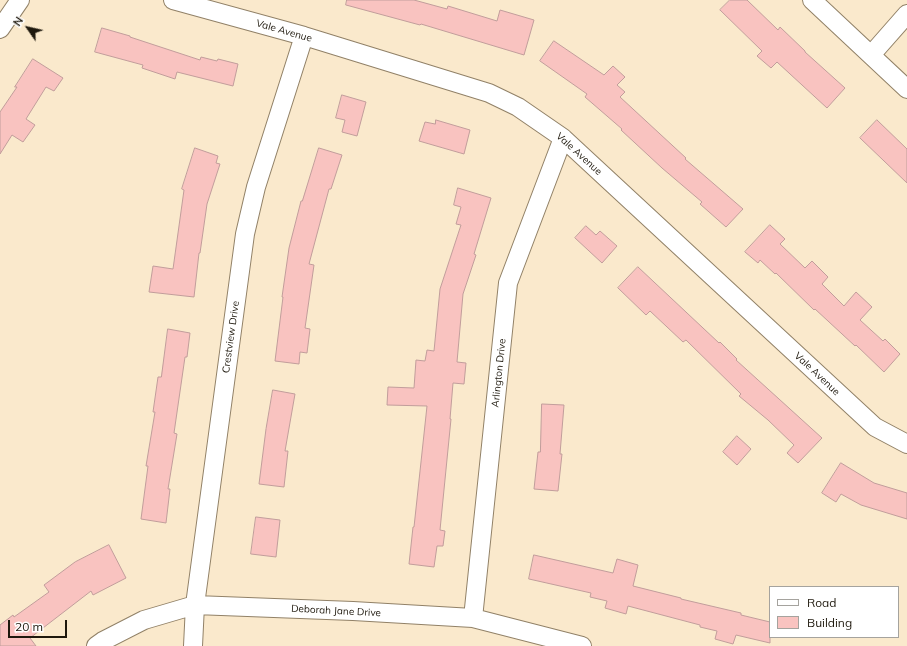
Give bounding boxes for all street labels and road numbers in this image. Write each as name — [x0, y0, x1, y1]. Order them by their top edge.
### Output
street label: Vale Avenue — [255, 17, 313, 45]
street label: Vale Avenue — [554, 130, 604, 178]
street label: Crestview Drive — [220, 300, 242, 374]
street label: Arlington Drive — [489, 338, 509, 408]
street label: Vale Avenue — [792, 350, 842, 398]
street label: Deborah Jane Drive — [291, 603, 381, 619]

